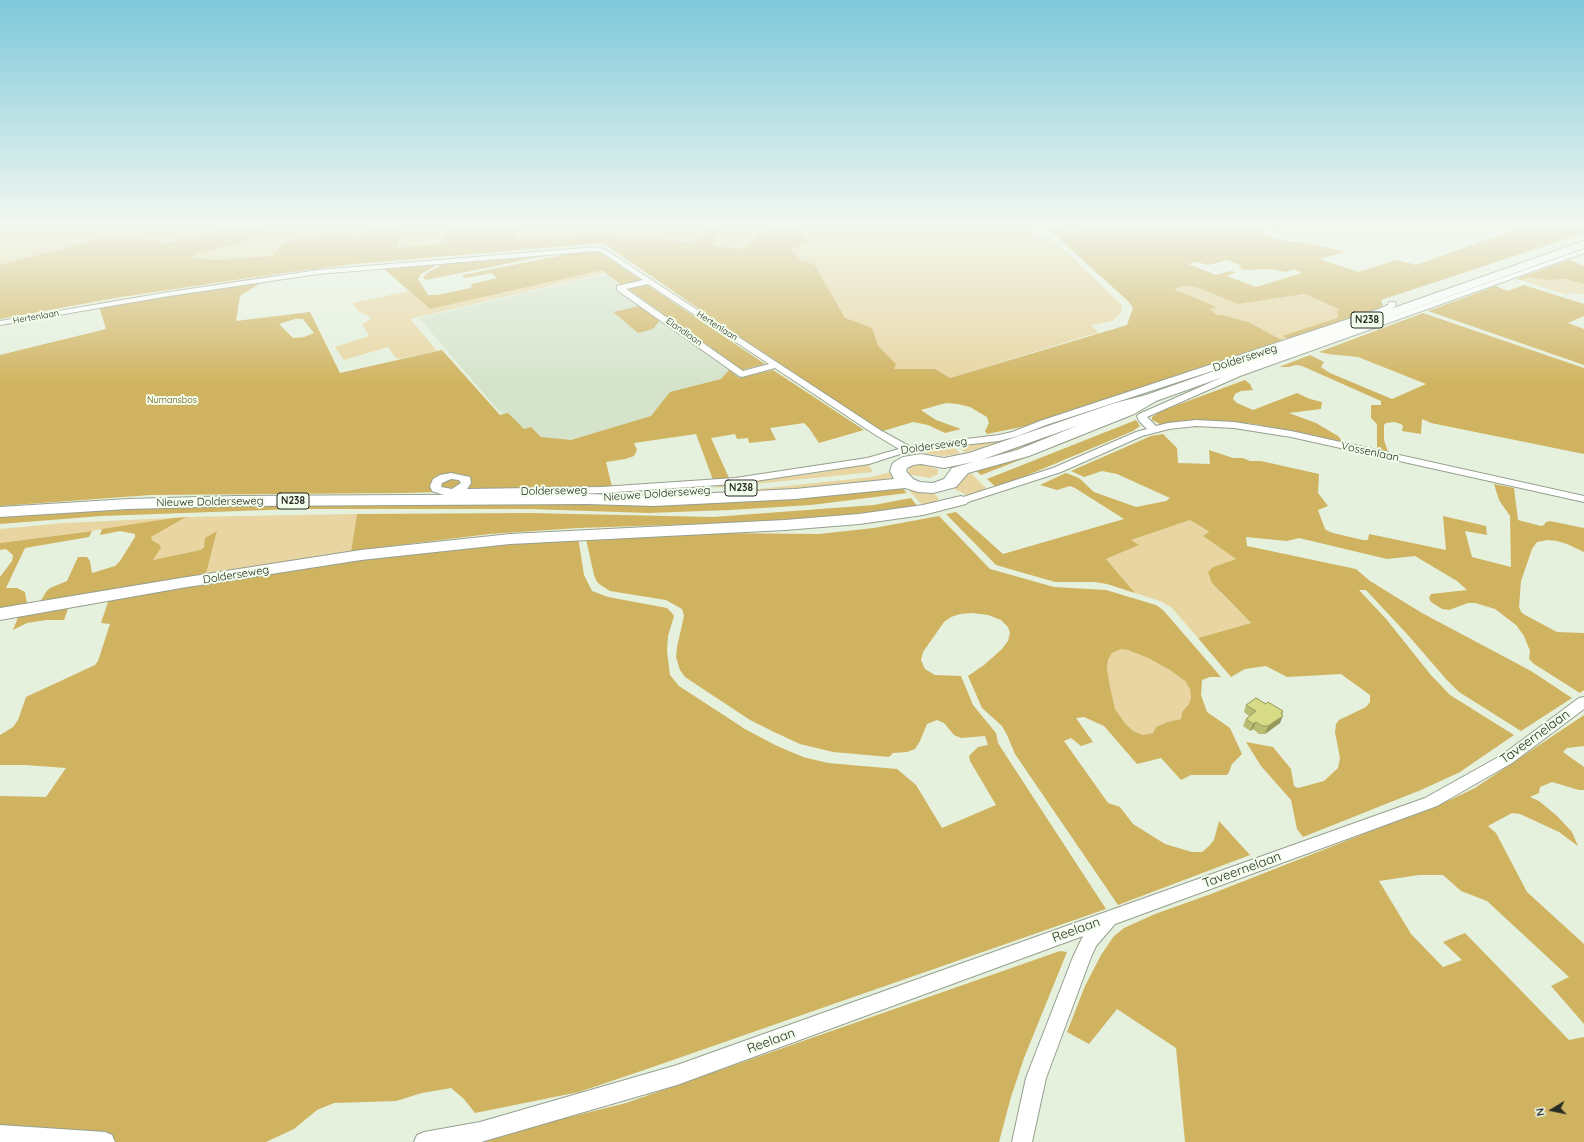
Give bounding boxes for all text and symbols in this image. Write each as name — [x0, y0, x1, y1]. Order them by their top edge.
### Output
street label: Hertenlaan — [12, 308, 60, 326]
street label: Hertenlaan — [695, 309, 739, 343]
road number: N238 — [1351, 312, 1383, 328]
street label: Elandlaan — [664, 316, 704, 348]
street label: Dolderseweg — [1211, 341, 1279, 375]
park label: Numansbos — [147, 395, 197, 405]
street label: Dolderseweg — [900, 435, 968, 457]
street label: Vossenlaan — [1340, 439, 1400, 465]
road number: N238 — [725, 480, 757, 496]
street label: Dolderseweg — [520, 484, 588, 498]
street label: Nieuwe Dolderseweg — [603, 484, 711, 504]
road number: N238 — [277, 493, 309, 509]
street label: Nieuwe Dolderseweg — [156, 494, 264, 510]
street label: Dolderseweg — [202, 563, 270, 587]
street label: Taveernelaan — [1497, 707, 1573, 767]
street label: Taveernelaan — [1201, 849, 1283, 891]
street label: Reelaan — [1050, 914, 1102, 946]
street label: Reelaan — [745, 1025, 797, 1057]
north arrow — [1532, 1090, 1572, 1130]
text: N — [1533, 1107, 1548, 1117]

